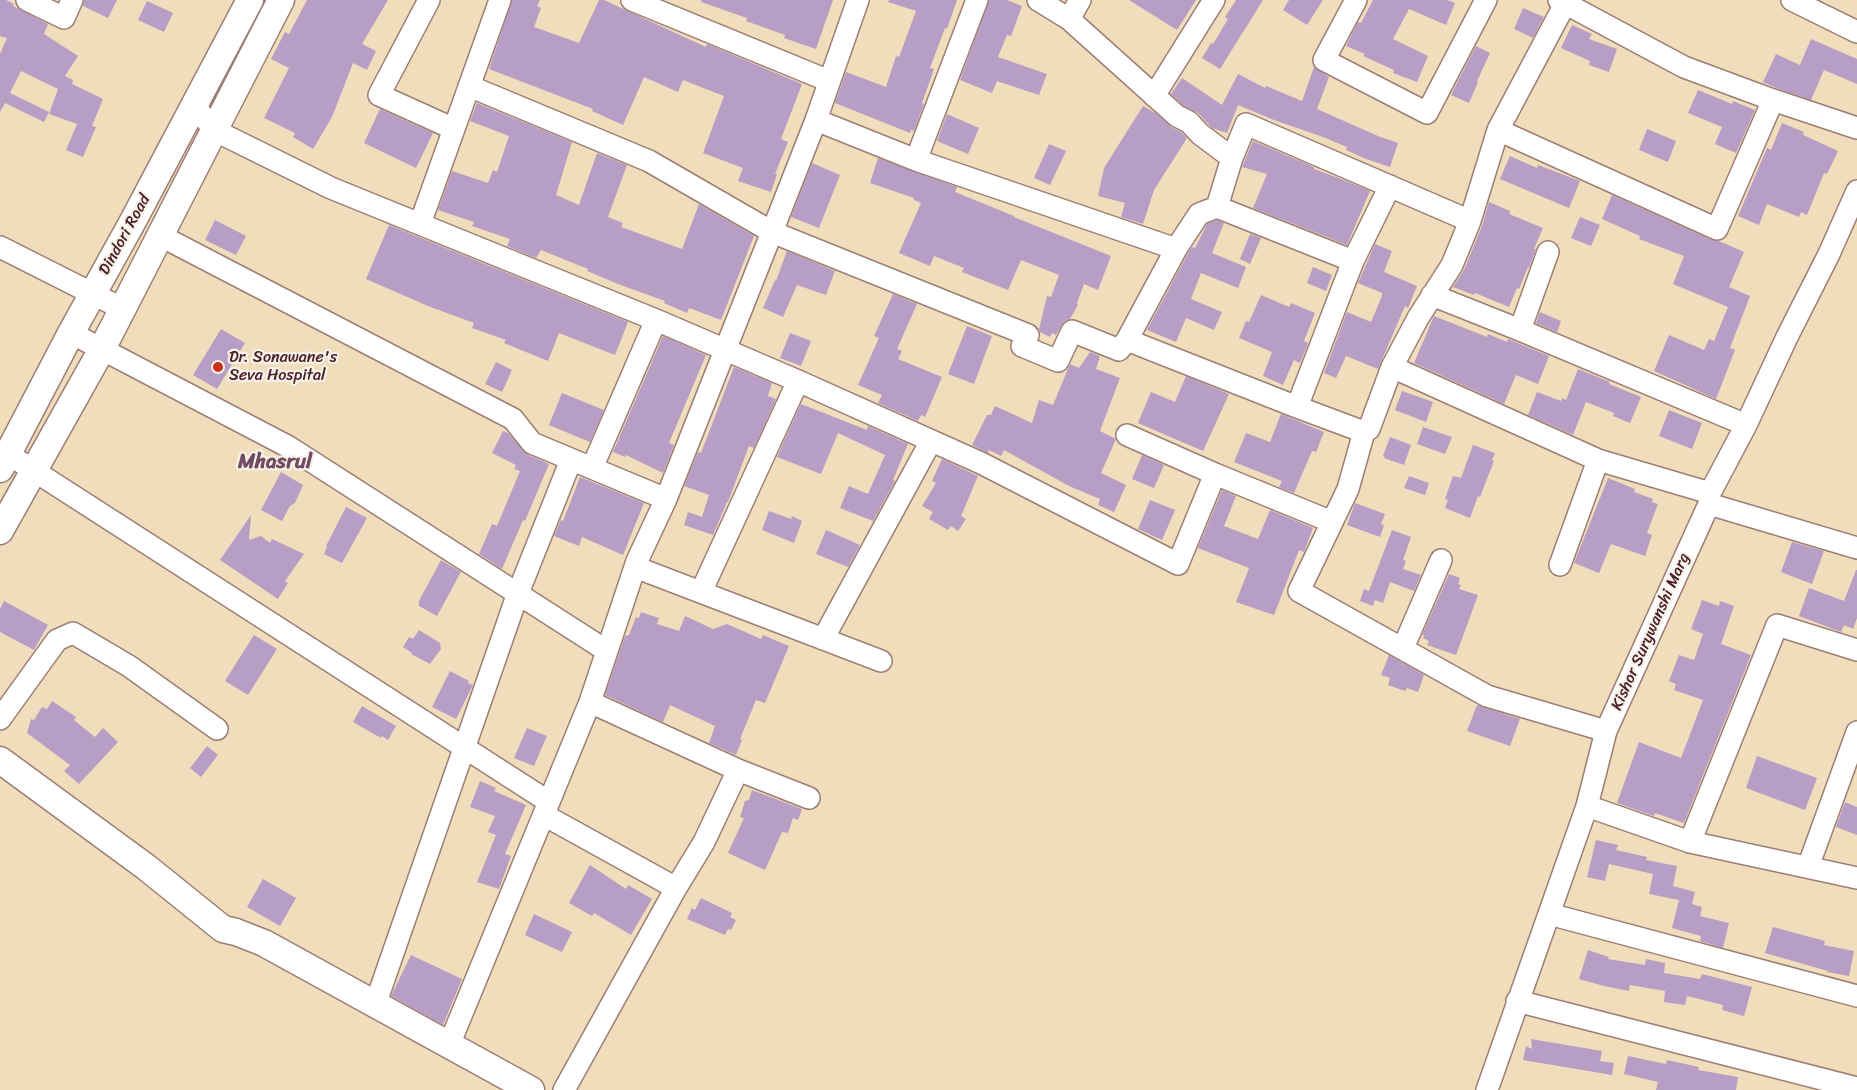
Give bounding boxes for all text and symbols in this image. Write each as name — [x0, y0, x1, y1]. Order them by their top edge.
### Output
street label: Dindori Road — [95, 192, 155, 278]
place label: Dr. Sonawane's Seva Hospital — [229, 348, 337, 386]
marker: Dr. Sonawane's Seva Hospital — [211, 360, 225, 374]
district label: Mhasrul — [238, 450, 312, 476]
street label: Kishor Surywanshi Marg — [1608, 550, 1694, 714]

